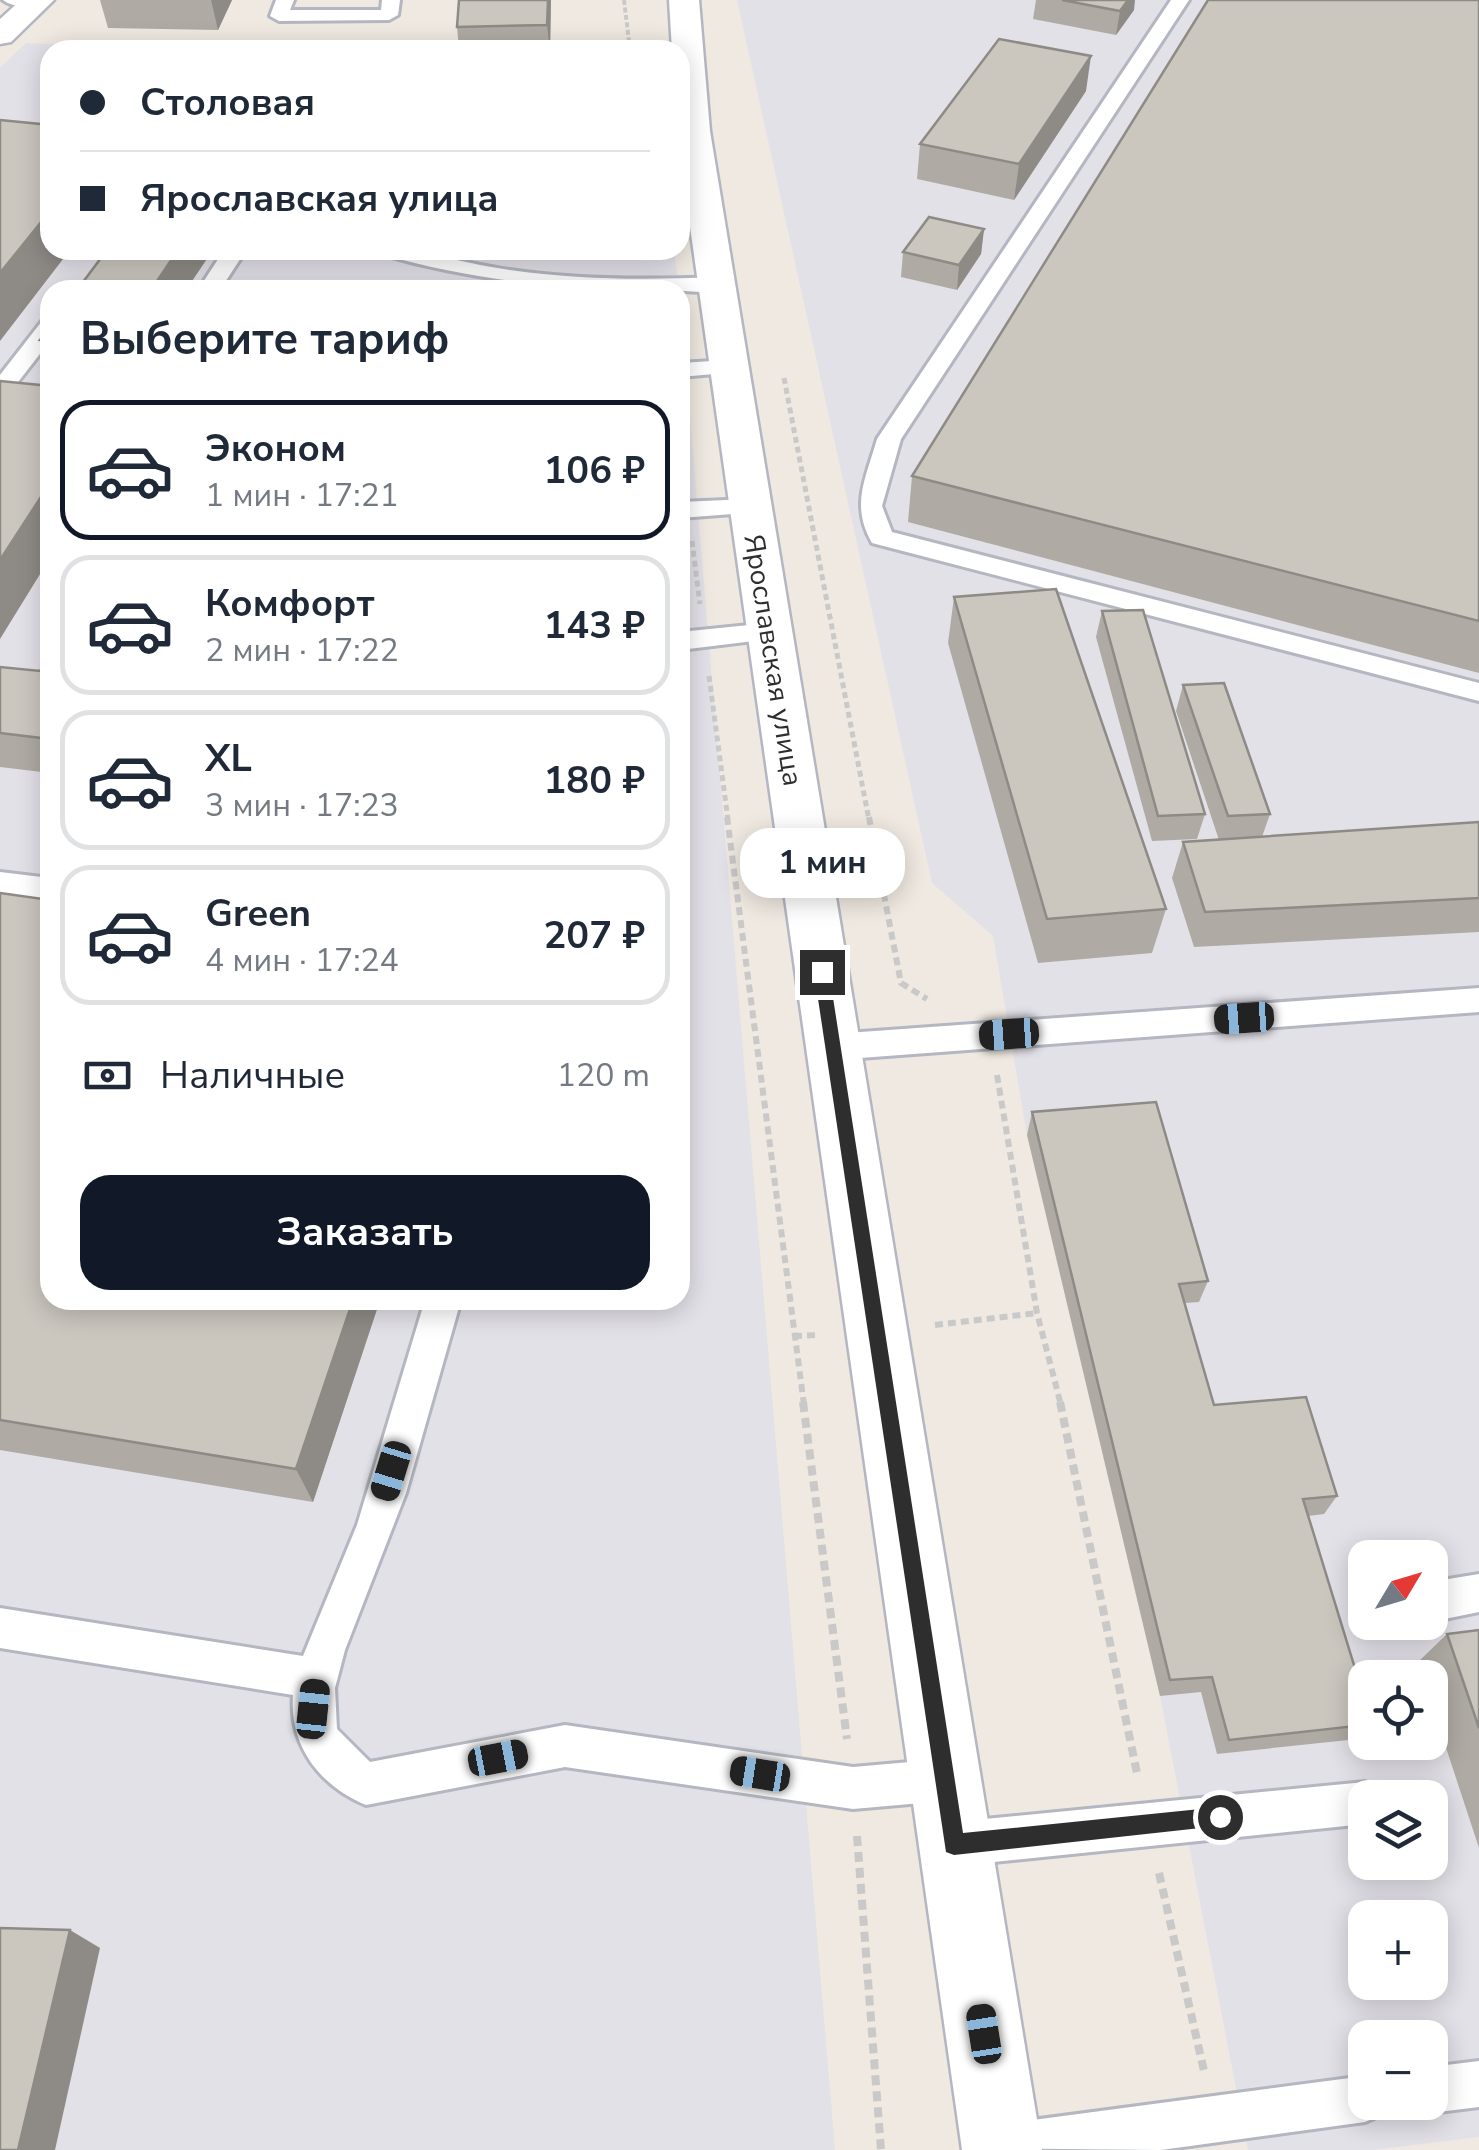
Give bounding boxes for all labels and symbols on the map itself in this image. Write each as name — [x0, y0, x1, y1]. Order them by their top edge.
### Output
street label: Ярославская улица — [734, 532, 812, 789]
callout: 1 мин — [740, 827, 904, 897]
route end — [800, 950, 845, 995]
car — [1213, 1001, 1275, 1035]
car — [978, 1017, 1040, 1051]
car — [368, 1438, 414, 1504]
north arrow — [1348, 1540, 1448, 1640]
car — [295, 1678, 331, 1740]
car — [466, 1738, 530, 1778]
car — [728, 1754, 792, 1794]
route start — [1198, 1795, 1243, 1840]
car — [964, 2002, 1004, 2066]

